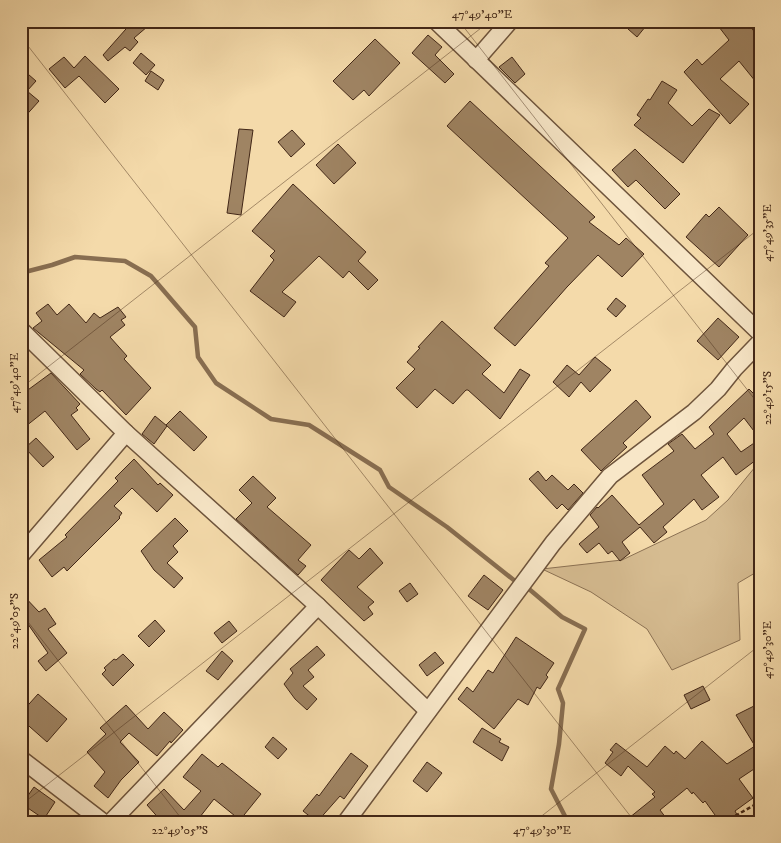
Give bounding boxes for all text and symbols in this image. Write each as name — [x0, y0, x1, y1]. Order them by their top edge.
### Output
text: 47°49'40"E — [452, 7, 513, 22]
text: 47°49'35"E — [760, 204, 775, 262]
text: 47°49'40"E — [7, 352, 22, 413]
text: 22°49'15"S — [760, 371, 775, 425]
text: 22°49'05"S — [7, 593, 22, 649]
text: 47°49'30"E — [760, 620, 775, 679]
text: 22°49'05"S — [152, 823, 208, 838]
text: 47°49'30"E — [513, 823, 572, 838]

